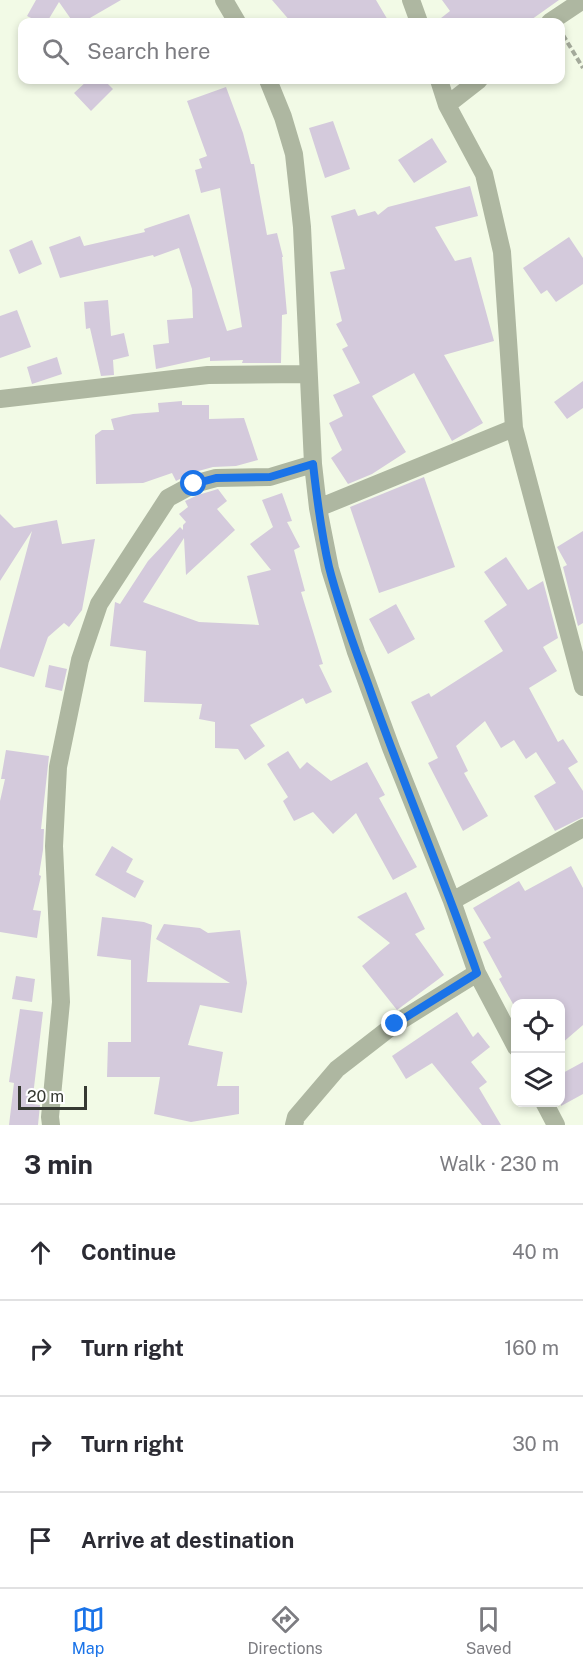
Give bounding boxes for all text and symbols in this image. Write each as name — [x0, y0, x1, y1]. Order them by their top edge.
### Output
search box — [18, 18, 565, 84]
icon: search — [39, 35, 72, 68]
text: Search here — [87, 38, 211, 64]
route start — [180, 470, 206, 496]
map controls — [511, 999, 565, 1107]
button: locate — [511, 999, 565, 1053]
route end — [381, 1010, 407, 1036]
button: layers — [511, 1053, 565, 1107]
scale bar — [18, 1083, 87, 1110]
text: 20 m — [27, 1087, 64, 1106]
text: 3 min — [24, 1149, 93, 1180]
text: Walk · 230 m — [440, 1152, 559, 1176]
icon: ahead — [24, 1236, 57, 1269]
text: Continue — [81, 1239, 176, 1265]
text: 40 m — [512, 1240, 559, 1264]
icon: right — [24, 1332, 57, 1365]
text: Turn right — [81, 1335, 184, 1361]
text: 160 m — [504, 1336, 559, 1360]
icon: right — [24, 1428, 57, 1461]
text: Turn right — [81, 1431, 184, 1457]
text: 30 m — [512, 1432, 559, 1456]
icon: arrive — [24, 1524, 57, 1557]
text: Arrive at destination — [81, 1527, 294, 1553]
tab: Map — [72, 1603, 105, 1658]
tab: Directions — [248, 1603, 323, 1658]
tab: Saved — [466, 1603, 511, 1658]

